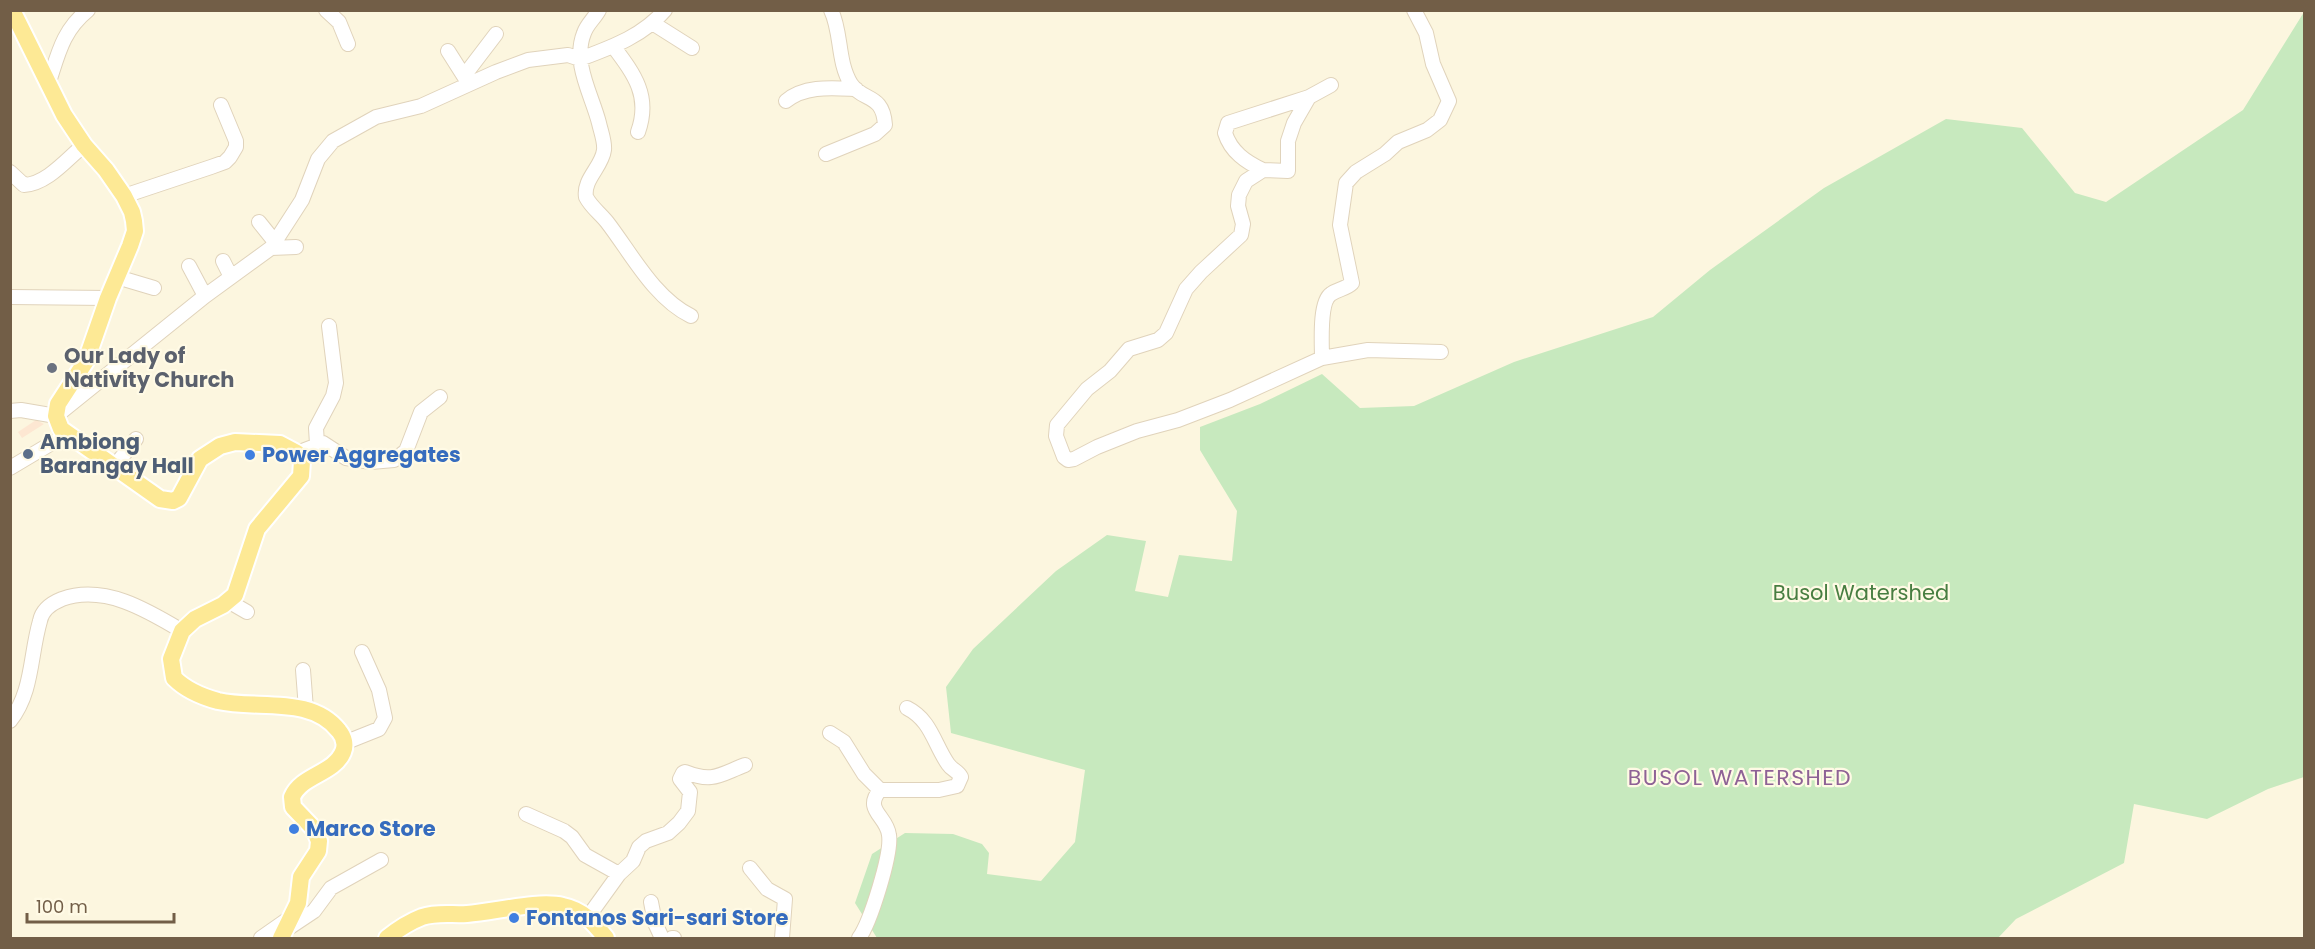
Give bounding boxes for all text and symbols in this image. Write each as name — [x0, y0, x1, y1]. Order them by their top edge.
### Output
place label: Our Lady of Nativity Church — [64, 341, 235, 394]
marker: Our Lady of Nativity Church — [45, 361, 59, 375]
place label: Ambiong Barangay Hall — [40, 427, 194, 480]
place label: Power Aggregates — [262, 440, 461, 469]
marker: Ambiong Barangay Hall — [21, 447, 35, 461]
marker: Power Aggregates — [243, 448, 257, 462]
park label: Busol Watershed — [1773, 578, 1949, 607]
district label: BUSOL WATERSHED — [1628, 762, 1852, 793]
place label: Marco Store — [306, 814, 436, 843]
marker: Marco Store — [287, 822, 301, 836]
scale bar — [27, 886, 174, 924]
text: 100 m — [36, 894, 88, 919]
place label: Fontanos Sari-sari Store — [526, 903, 788, 932]
marker: Fontanos Sari-sari Store — [507, 911, 521, 925]

